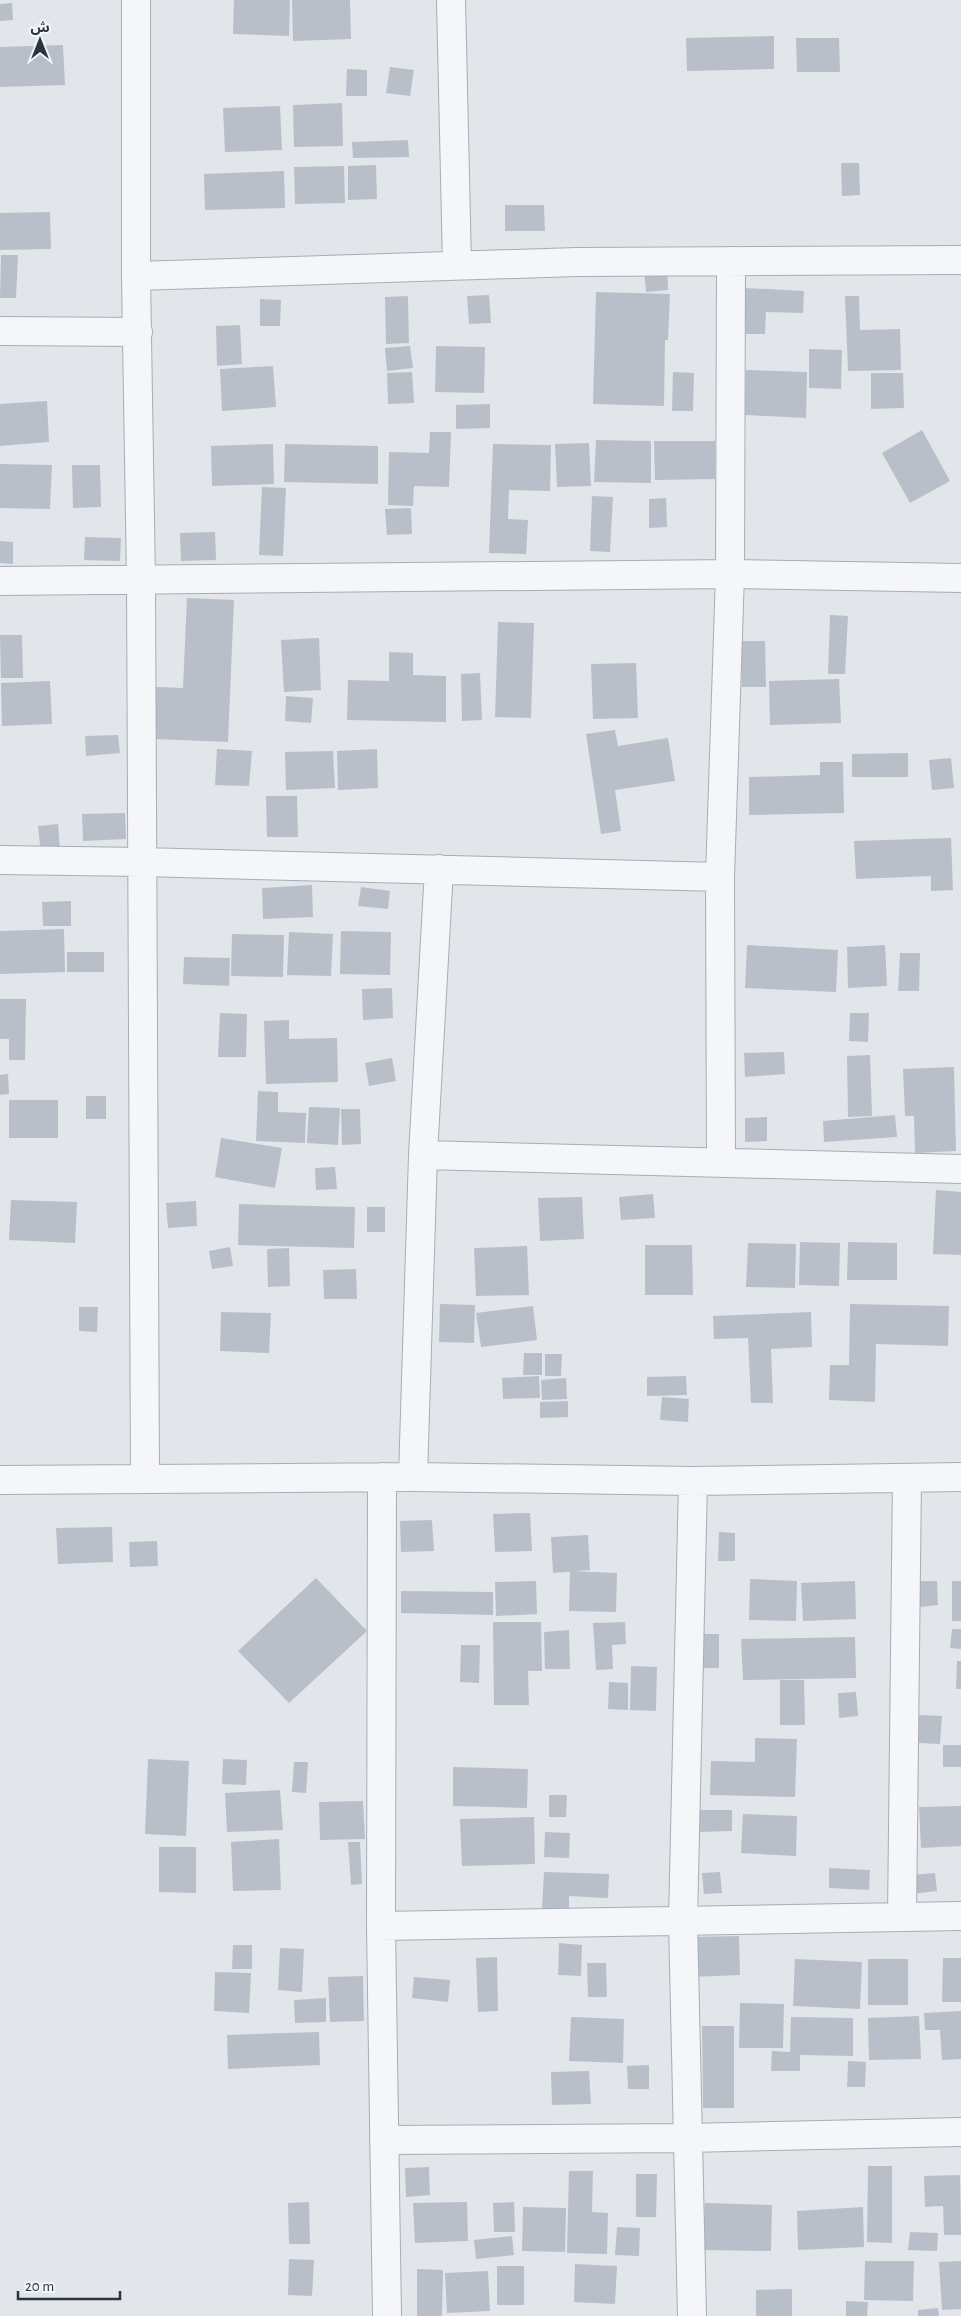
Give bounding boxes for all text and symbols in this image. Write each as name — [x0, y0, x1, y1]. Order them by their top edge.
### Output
north arrow — [15, 15, 65, 65]
text: ش — [30, 21, 50, 35]
scale bar — [18, 2268, 120, 2300]
text: 20 m — [25, 2279, 54, 2294]

